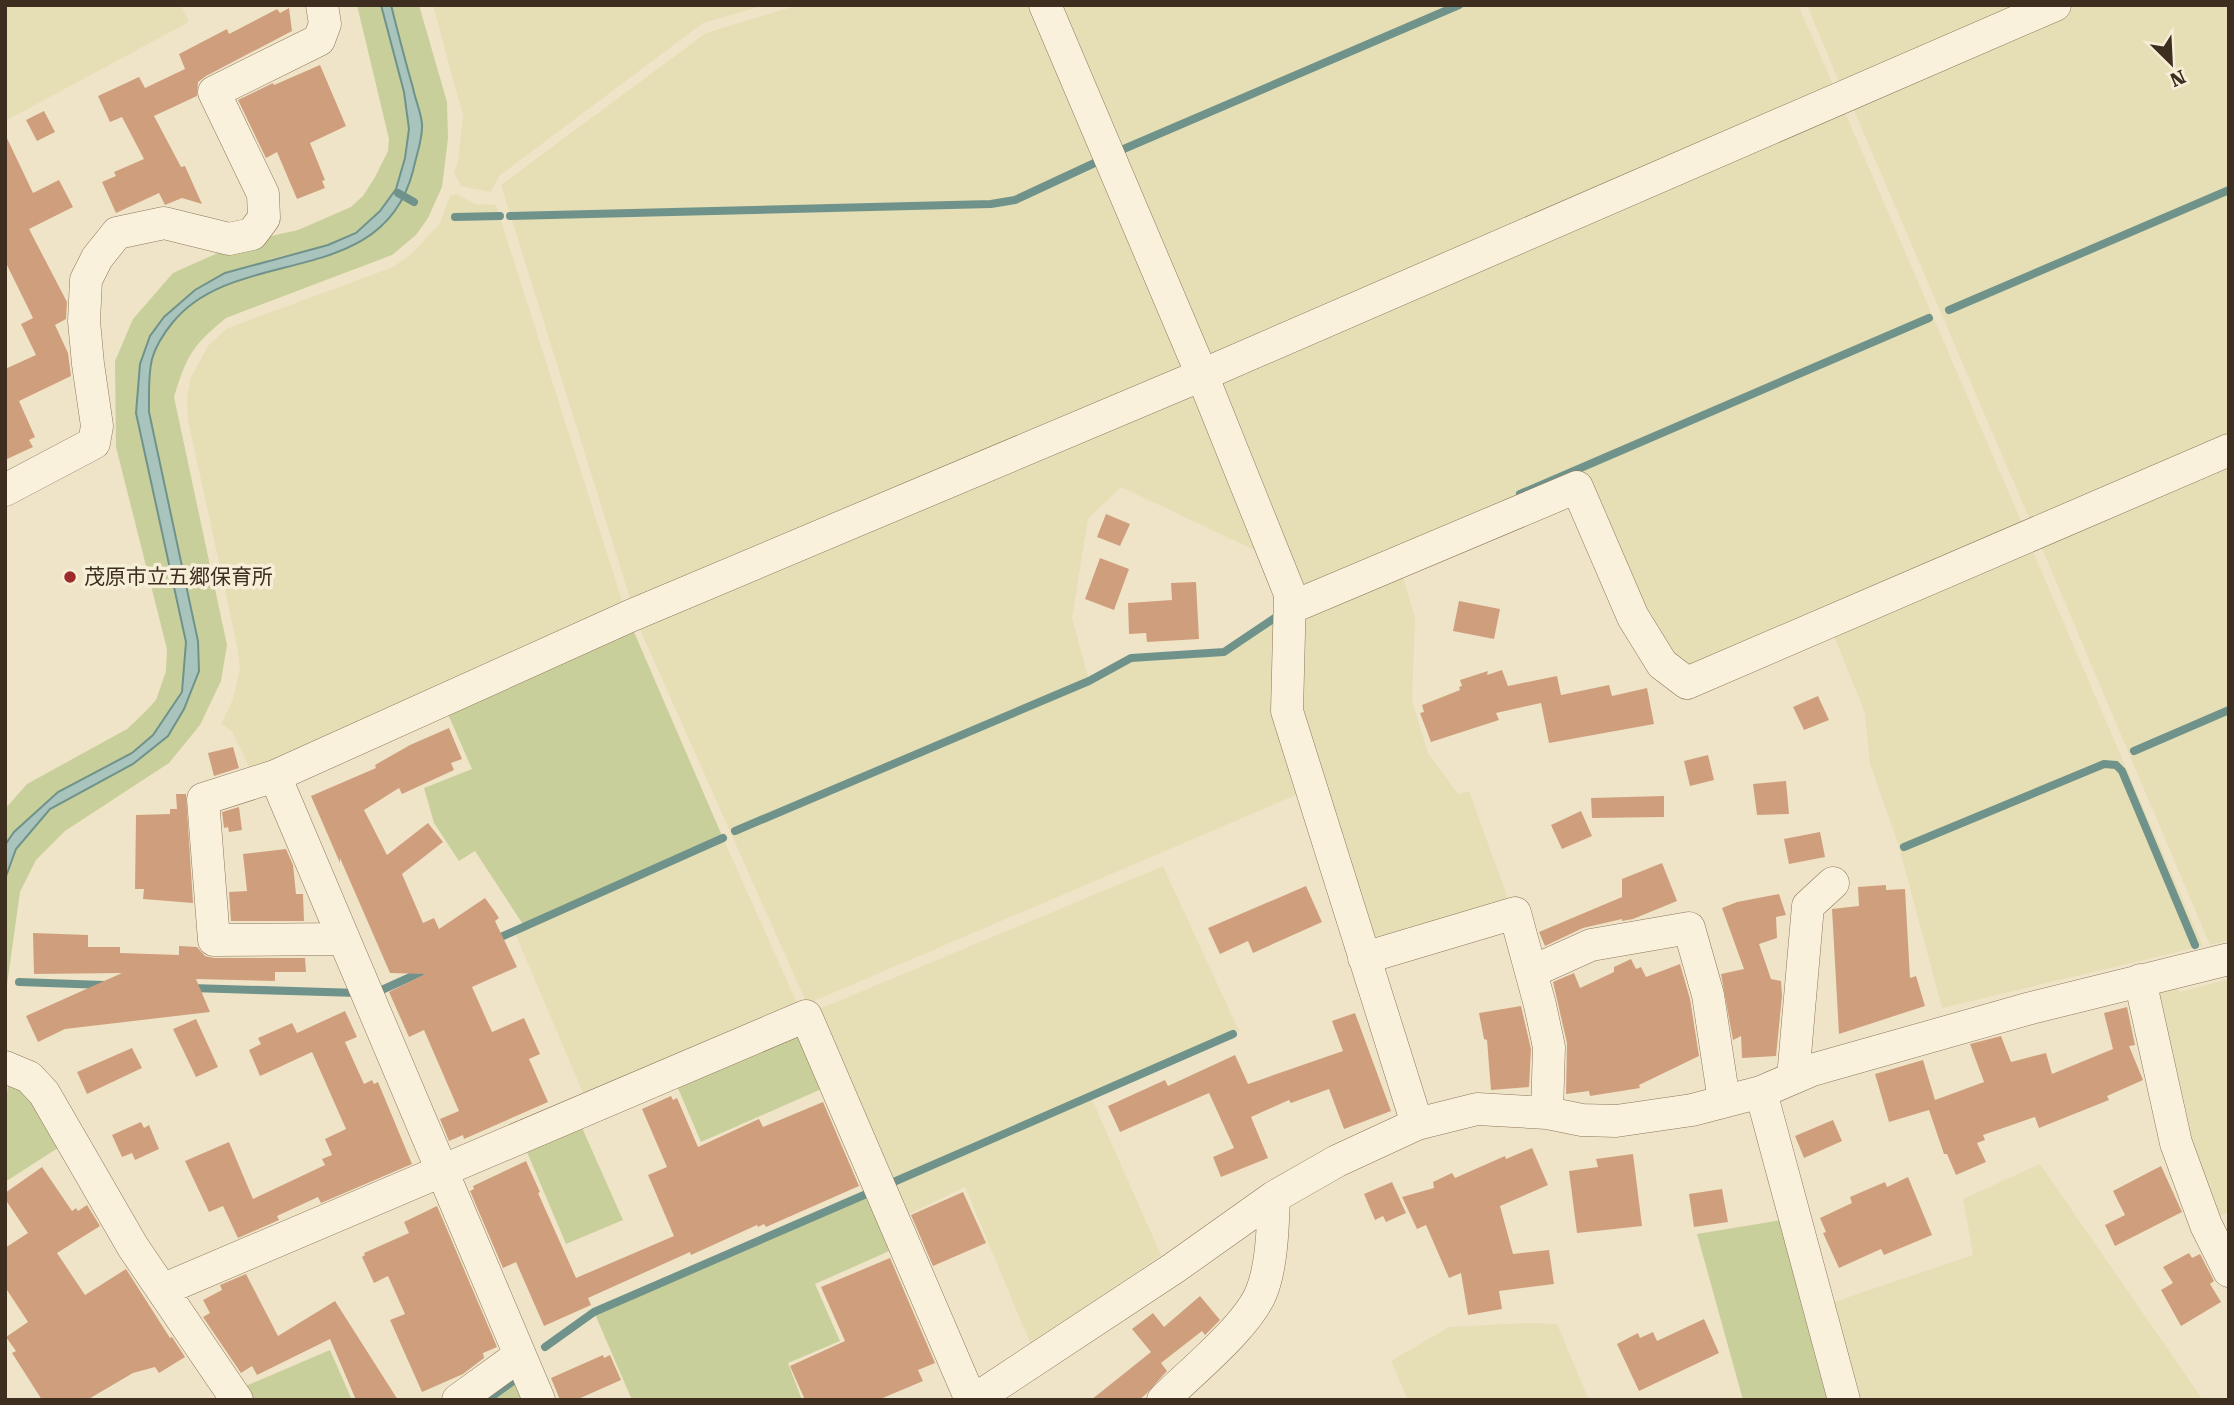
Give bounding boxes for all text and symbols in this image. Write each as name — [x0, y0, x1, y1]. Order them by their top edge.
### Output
north arrow — [2136, 28, 2206, 98]
text: N — [2166, 65, 2189, 92]
place label: 茂原市立五郷保育所 — [84, 565, 273, 589]
marker: 茂原市立五郷保育所 — [62, 569, 78, 585]

